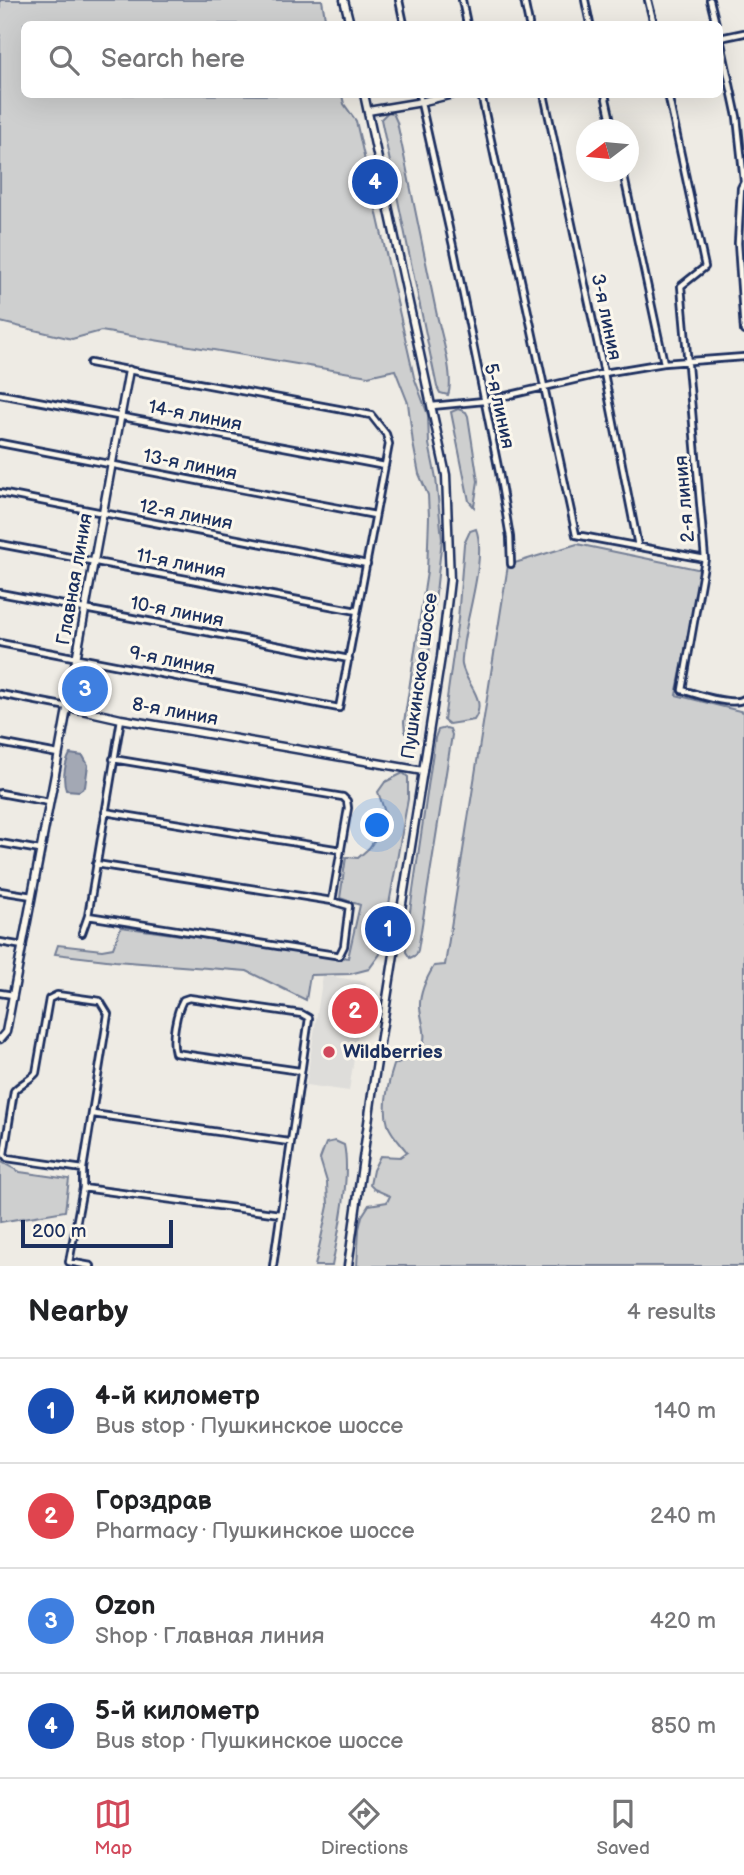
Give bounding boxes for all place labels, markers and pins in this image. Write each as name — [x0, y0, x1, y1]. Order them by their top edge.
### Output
pin: 4 — [352, 156, 398, 208]
pin: 3 — [62, 663, 108, 715]
pin: 1 — [365, 903, 411, 955]
pin: 2 — [332, 985, 378, 1037]
place label: Wildberries — [343, 1041, 443, 1064]
marker: Wildberries — [321, 1044, 337, 1060]

